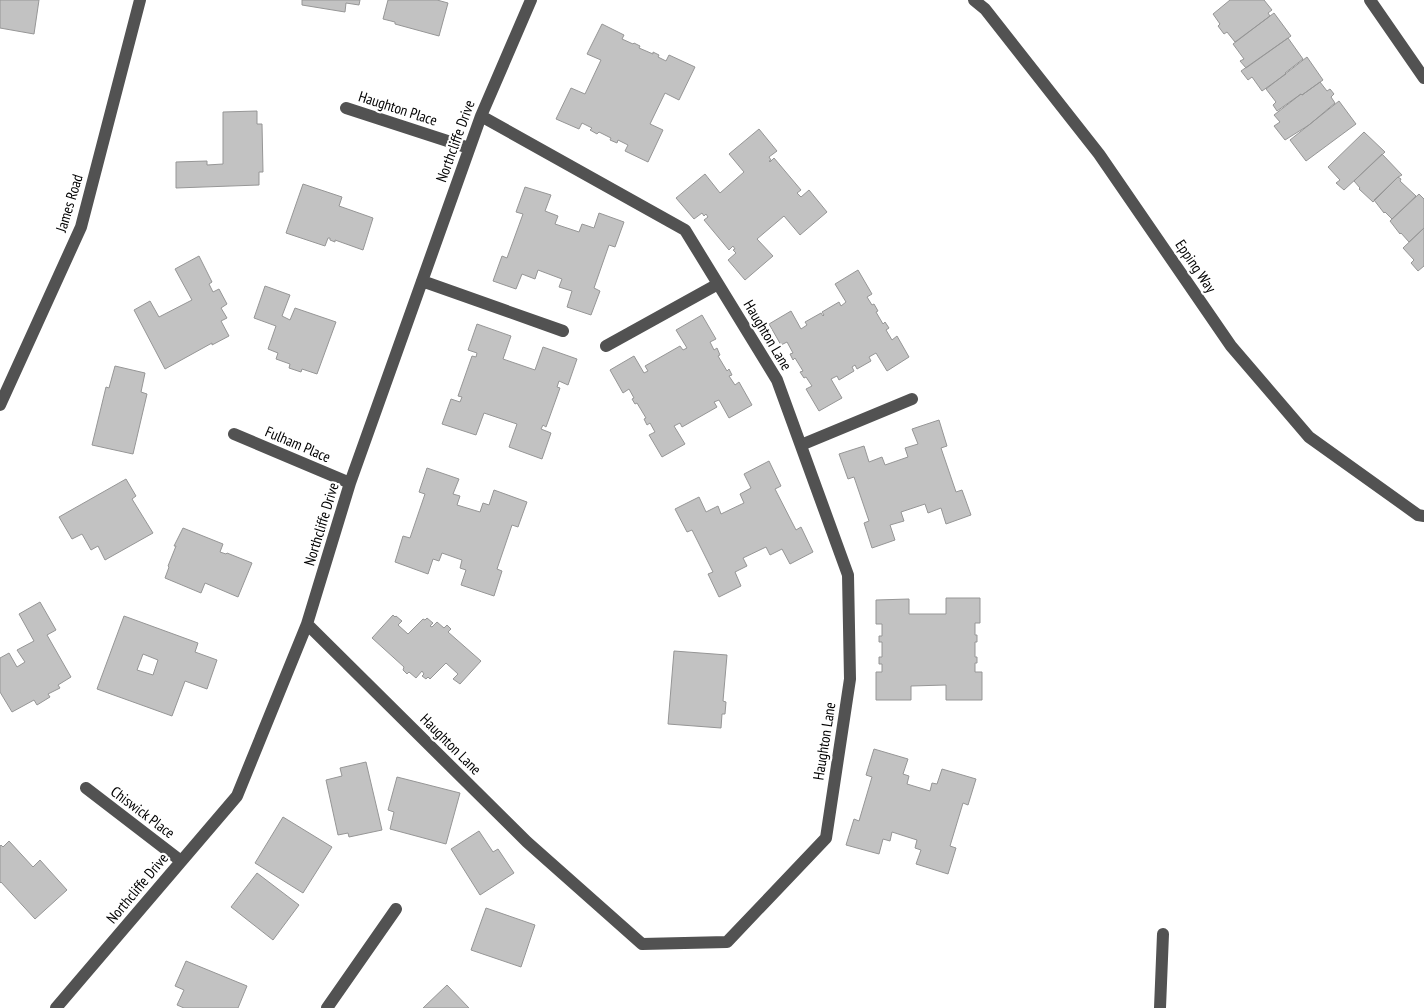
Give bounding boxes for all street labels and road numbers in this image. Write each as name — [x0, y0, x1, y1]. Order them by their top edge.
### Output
street label: Haughton Place — [356, 86, 440, 130]
street label: Northcliffe Drive — [431, 97, 479, 185]
street label: James Road — [51, 172, 87, 235]
street label: Epping Way — [1171, 236, 1221, 296]
street label: Haughton Lane — [740, 296, 796, 374]
street label: Fulham Place — [262, 422, 334, 466]
street label: Northcliffe Drive — [299, 480, 343, 568]
street label: Haughton Lane — [808, 701, 840, 781]
street label: Haughton Lane — [416, 709, 486, 779]
street label: Chiswick Place — [107, 782, 179, 842]
street label: Northcliffe Drive — [102, 849, 172, 927]

